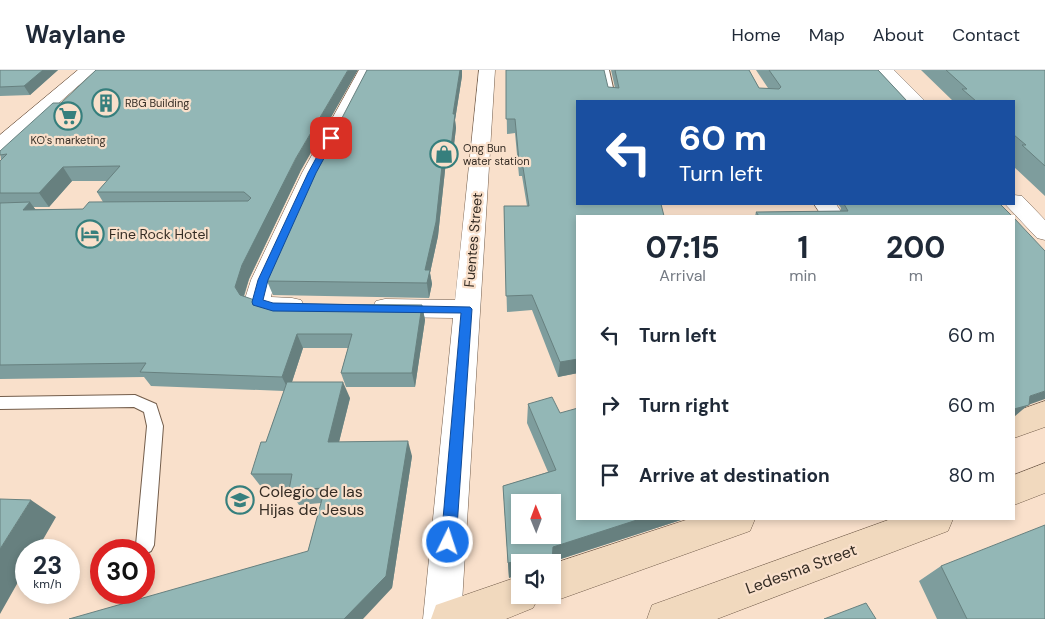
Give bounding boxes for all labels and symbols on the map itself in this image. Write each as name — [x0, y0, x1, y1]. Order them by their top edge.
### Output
building icon: RBG Building — [91, 88, 121, 118]
place label: RBG Building — [125, 96, 189, 110]
supermarket icon: KO's marketing — [53, 101, 83, 131]
pin — [310, 117, 352, 159]
place label: KO's marketing — [30, 133, 106, 147]
shop icon: Ong Bun water station — [429, 139, 459, 169]
place label: Ong Bun water station — [463, 141, 530, 168]
street label: Fuentes Street — [460, 192, 486, 288]
hotel icon: Fine Rock Hotel — [75, 219, 105, 249]
place label: Fine Rock Hotel — [109, 225, 208, 243]
place label: Colegio de las Hijas de Jesus — [259, 481, 364, 520]
school or university icon: Colegio de las Hijas de Jesus — [225, 485, 255, 515]
north arrow — [511, 494, 561, 544]
position arrow — [421, 515, 473, 567]
speed limit sign: 30 — [90, 539, 155, 604]
street label: Ledesma Street — [742, 539, 860, 599]

